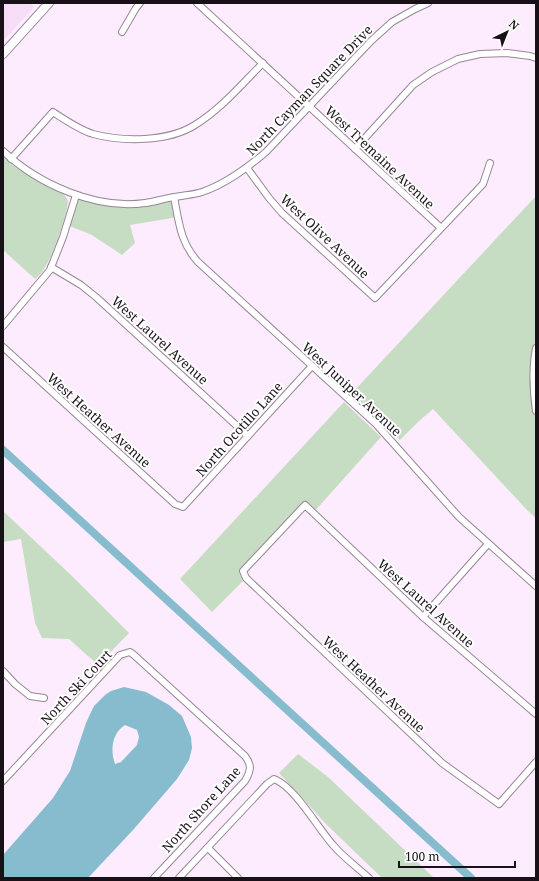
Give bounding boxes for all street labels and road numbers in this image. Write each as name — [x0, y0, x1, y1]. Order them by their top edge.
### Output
street label: North Cayman Square Drive — [242, 21, 376, 159]
street label: West Tremaine Avenue — [321, 101, 439, 213]
street label: West Olive Avenue — [277, 190, 374, 282]
street label: West Laurel Avenue — [108, 292, 212, 388]
street label: West Juniper Avenue — [298, 338, 406, 440]
street label: West Heather Avenue — [43, 368, 155, 472]
street label: North Ocotillo Lane — [192, 378, 286, 480]
street label: West Laurel Avenue — [374, 555, 478, 651]
street label: West Heather Avenue — [319, 632, 429, 736]
street label: North Ski Court — [37, 645, 116, 728]
street label: North Shore Lane — [158, 762, 244, 856]

